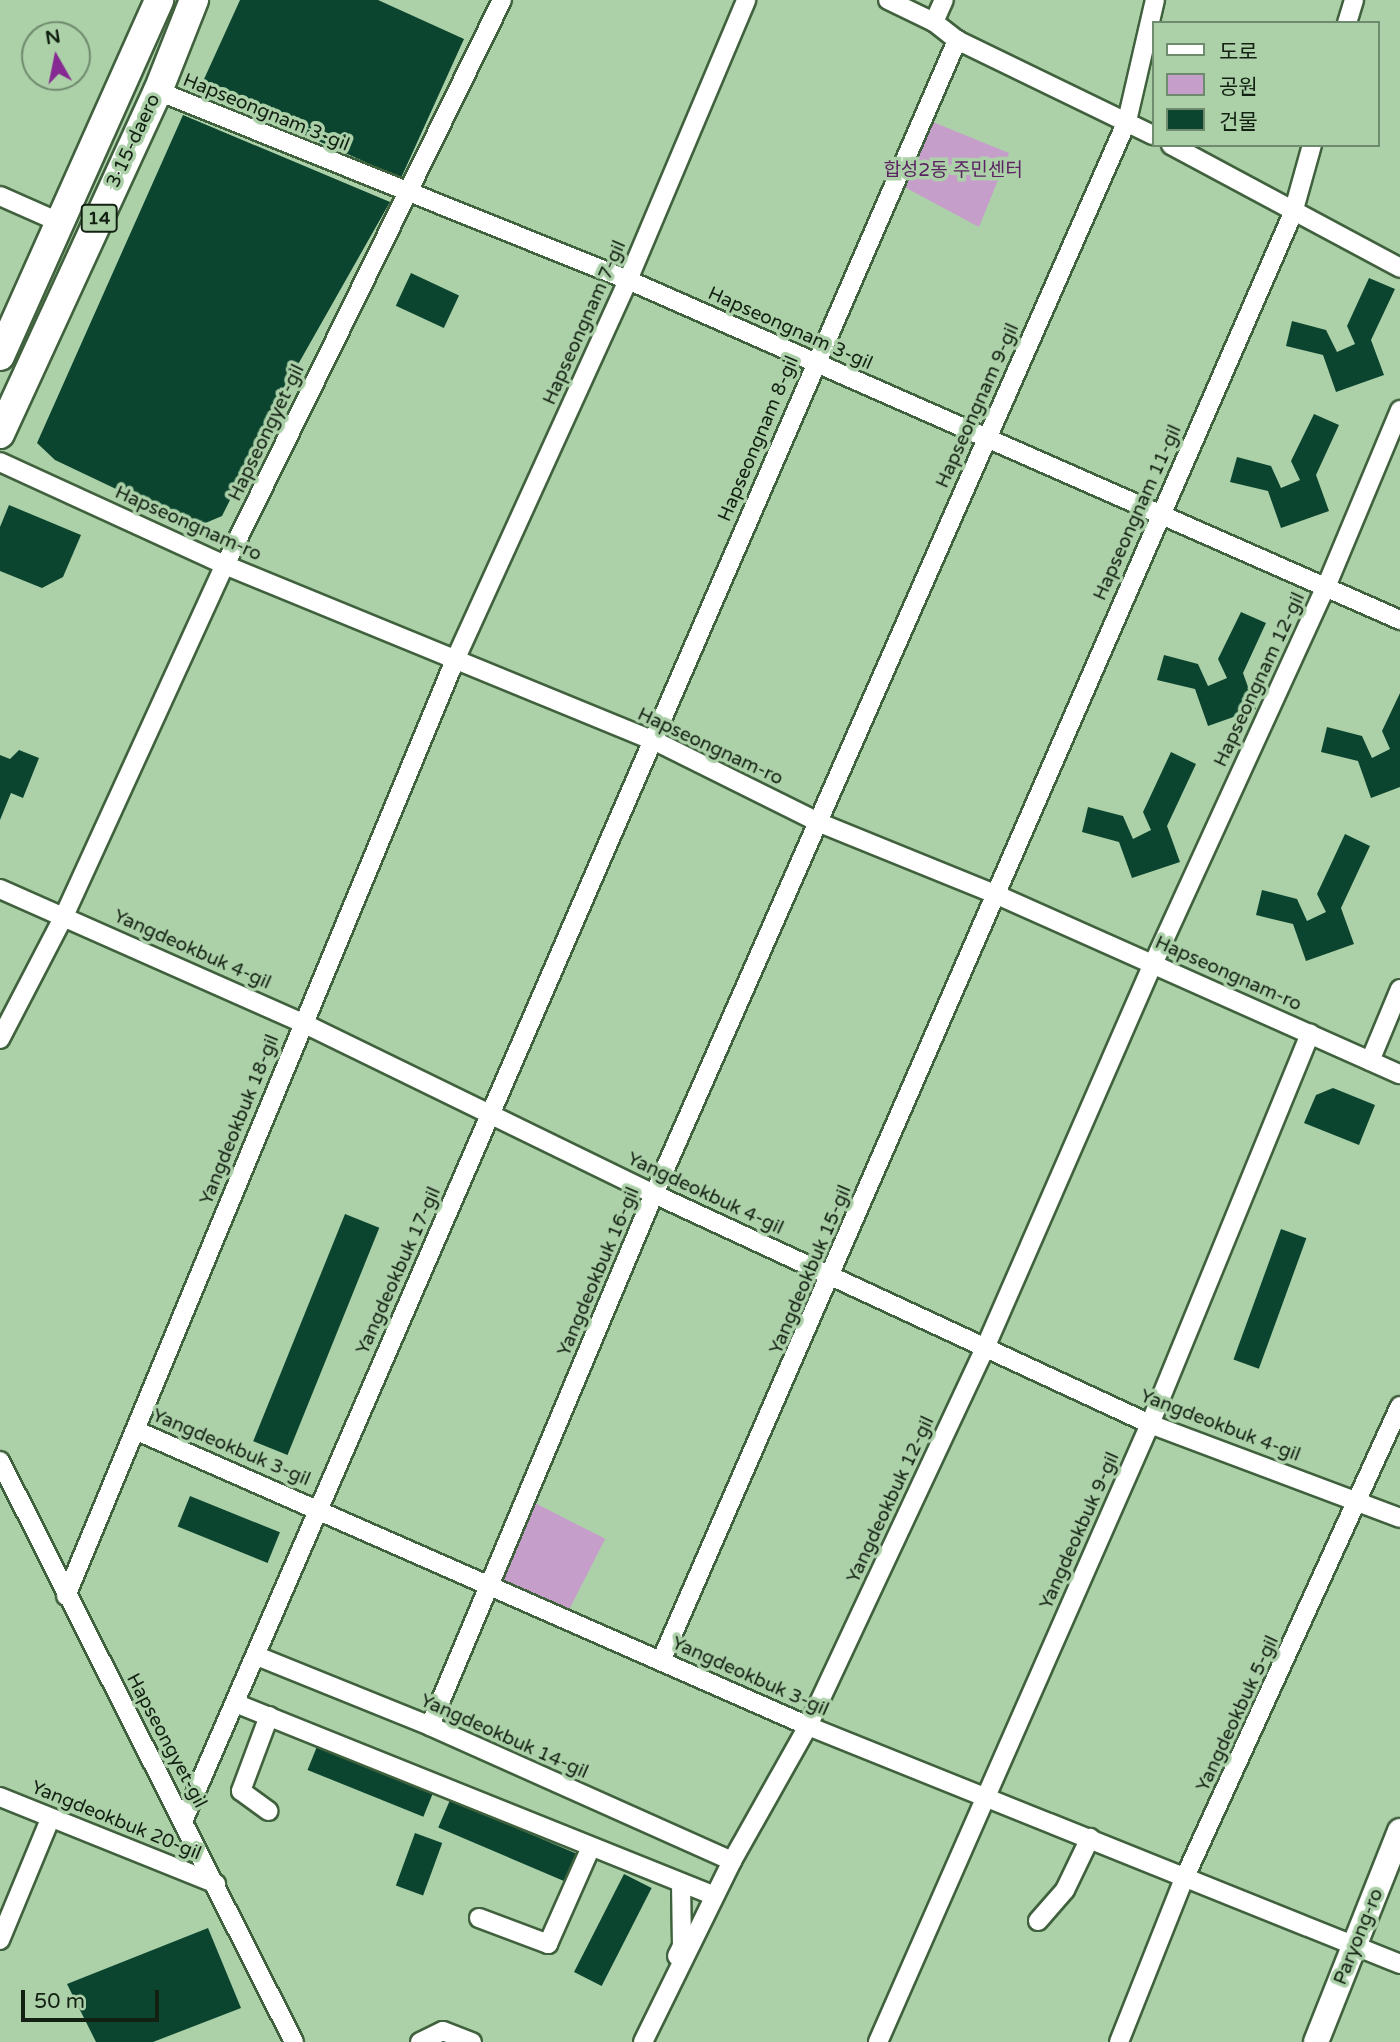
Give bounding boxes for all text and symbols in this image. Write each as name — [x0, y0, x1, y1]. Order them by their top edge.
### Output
north arrow — [21, 21, 91, 91]
legend — [1152, 21, 1379, 147]
text: N — [44, 25, 62, 49]
text: 도로 — [1219, 40, 1258, 65]
street label: Hapseongnam 3-gil — [179, 69, 353, 157]
text: 공원 — [1219, 75, 1258, 100]
street label: 3·15-daero — [102, 91, 166, 191]
text: 건물 — [1219, 110, 1258, 135]
park label: 합성2동 주민센터 — [883, 160, 1023, 182]
road number: 14 — [80, 204, 118, 232]
street label: Hapseongnam 7-gil — [539, 237, 631, 409]
street label: Hapseongnam 3-gil — [704, 282, 876, 376]
street label: Hapseongnam 9-gil — [931, 320, 1025, 492]
street label: Hapseongnam 8-gil — [714, 353, 804, 525]
street label: Hapseongyet-gil — [224, 361, 310, 505]
street label: Hapseongnam 11-gil — [1089, 422, 1187, 604]
street label: Hapseongnam-ro — [111, 481, 265, 567]
street label: Hapseongnam 12-gil — [1210, 589, 1310, 771]
street label: Hapseongnam-ro — [634, 703, 786, 791]
street label: Yangdeokbuk 4-gil — [110, 905, 274, 995]
street label: Hapseongnam-ro — [1151, 931, 1305, 1017]
street label: Yangdeokbuk 18-gil — [195, 1032, 285, 1208]
street label: Yangdeokbuk 4-gil — [623, 1148, 787, 1240]
street label: Yangdeokbuk 15-gil — [765, 1182, 857, 1358]
street label: Yangdeokbuk 17-gil — [352, 1184, 446, 1358]
street label: Yangdeokbuk 16-gil — [553, 1184, 645, 1360]
street label: Yangdeokbuk 4-gil — [1137, 1385, 1303, 1467]
street label: Yangdeokbuk 3-gil — [149, 1404, 313, 1492]
street label: Yangdeokbuk 12-gil — [842, 1413, 940, 1587]
street label: Yangdeokbuk 9-gil — [1035, 1449, 1125, 1613]
street label: Yangdeokbuk 3-gil — [668, 1632, 832, 1722]
street label: Yangdeokbuk 5-gil — [1192, 1632, 1284, 1796]
street label: Hapseongyet-gil — [121, 1670, 211, 1812]
street label: Yangdeokbuk 14-gil — [416, 1690, 592, 1784]
street label: Yangdeokbuk 20-gil — [28, 1776, 204, 1866]
street label: Paryong-ro — [1329, 1886, 1389, 1988]
scale bar — [24, 1976, 163, 2020]
text: 50 m — [34, 1989, 85, 2014]

